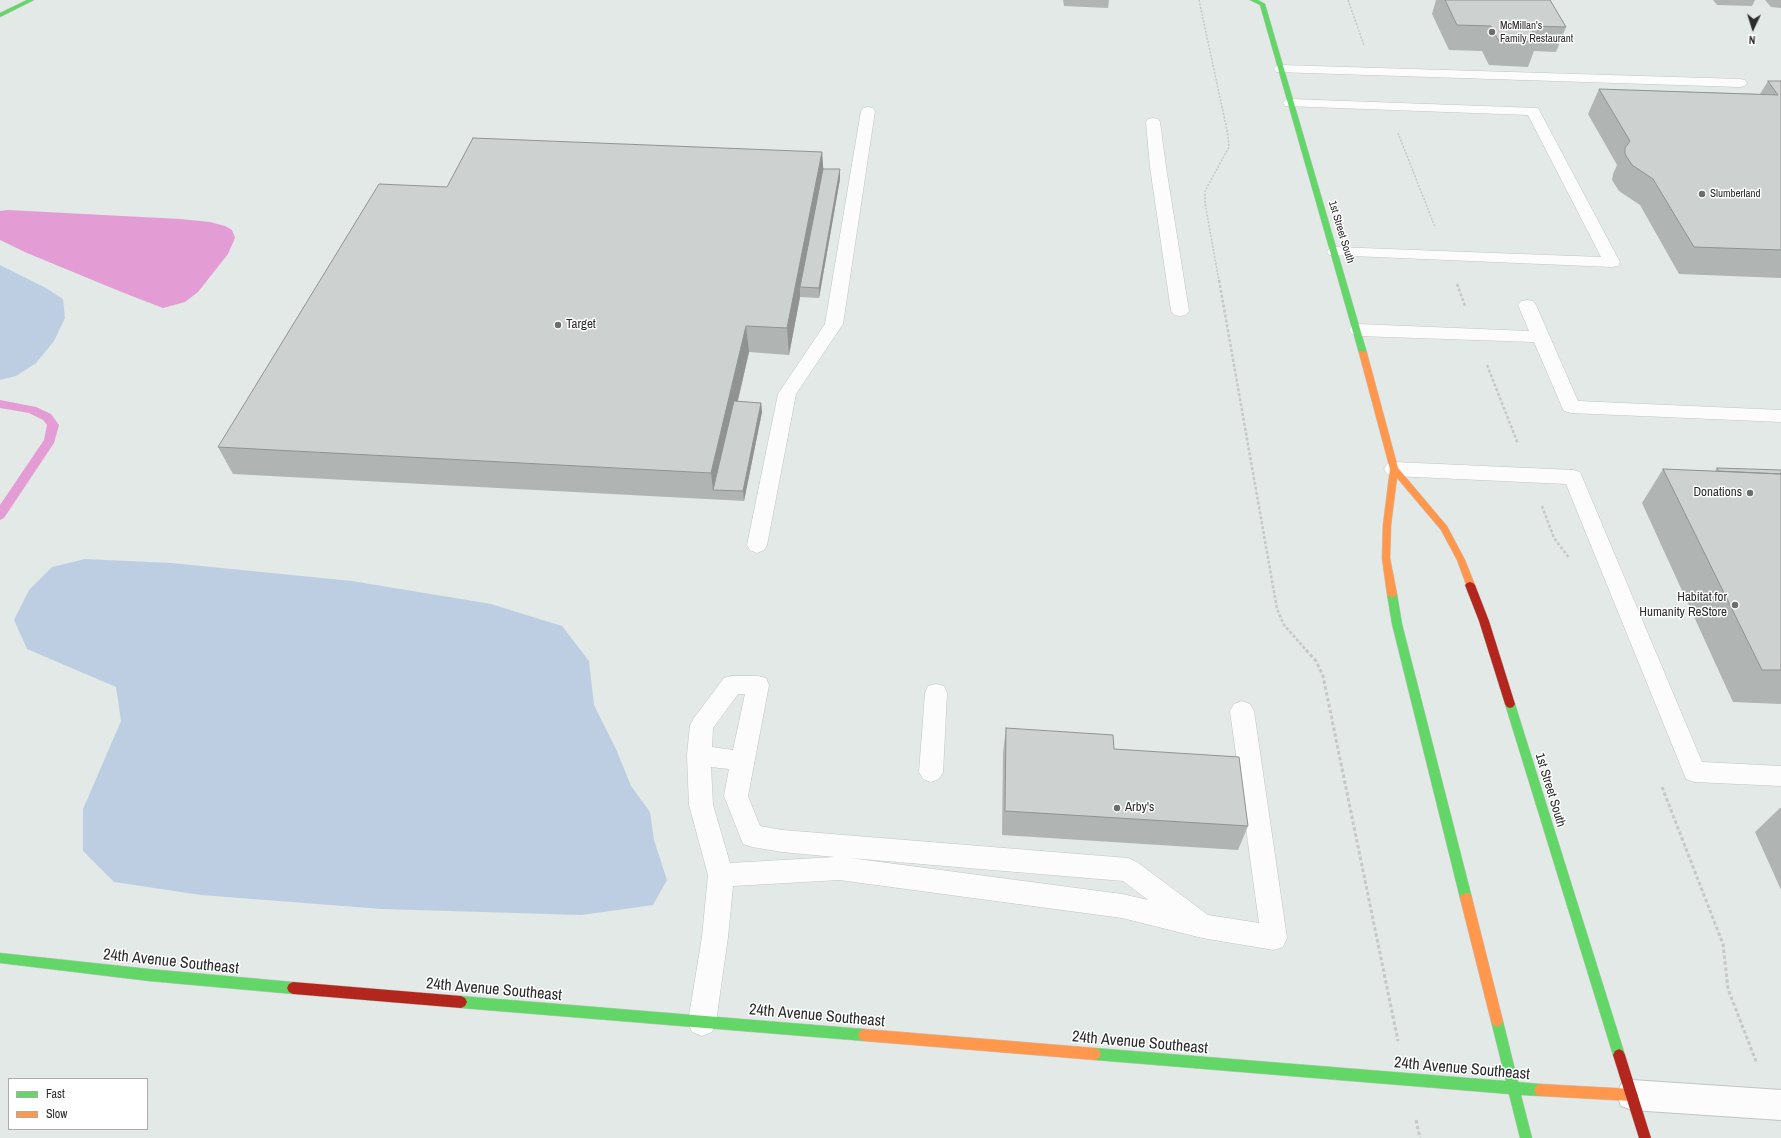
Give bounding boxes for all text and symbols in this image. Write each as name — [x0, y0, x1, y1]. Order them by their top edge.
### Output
north arrow — [1733, 8, 1773, 48]
place label: McMillan's Family Restaurant — [1500, 19, 1573, 45]
marker: McMillan's Family Restaurant — [1487, 27, 1497, 37]
text: N — [1748, 33, 1756, 47]
place label: Slumberland — [1710, 187, 1761, 201]
marker: Slumberland — [1697, 189, 1707, 199]
street label: 1st Street South — [1325, 199, 1357, 265]
place label: Target — [566, 317, 596, 333]
marker: Target — [553, 320, 563, 330]
place label: Donations — [1693, 485, 1742, 501]
marker: Donations — [1745, 488, 1755, 498]
place label: Habitat for Humanity ReStore — [1639, 590, 1727, 621]
marker: Habitat for Humanity ReStore — [1730, 600, 1740, 610]
street label: 1st Street South — [1531, 751, 1569, 829]
place label: Arby's — [1125, 800, 1154, 816]
marker: Arby's — [1112, 803, 1122, 813]
street label: 24th Avenue Southeast — [102, 945, 240, 979]
street label: 24th Avenue Southeast — [425, 975, 563, 1005]
street label: 24th Avenue Southeast — [748, 1001, 886, 1031]
street label: 24th Avenue Southeast — [1071, 1028, 1209, 1058]
street label: 24th Avenue Southeast — [1393, 1054, 1531, 1084]
legend — [8, 1078, 148, 1130]
text: Fast — [46, 1086, 65, 1102]
text: Slow — [46, 1106, 67, 1122]

